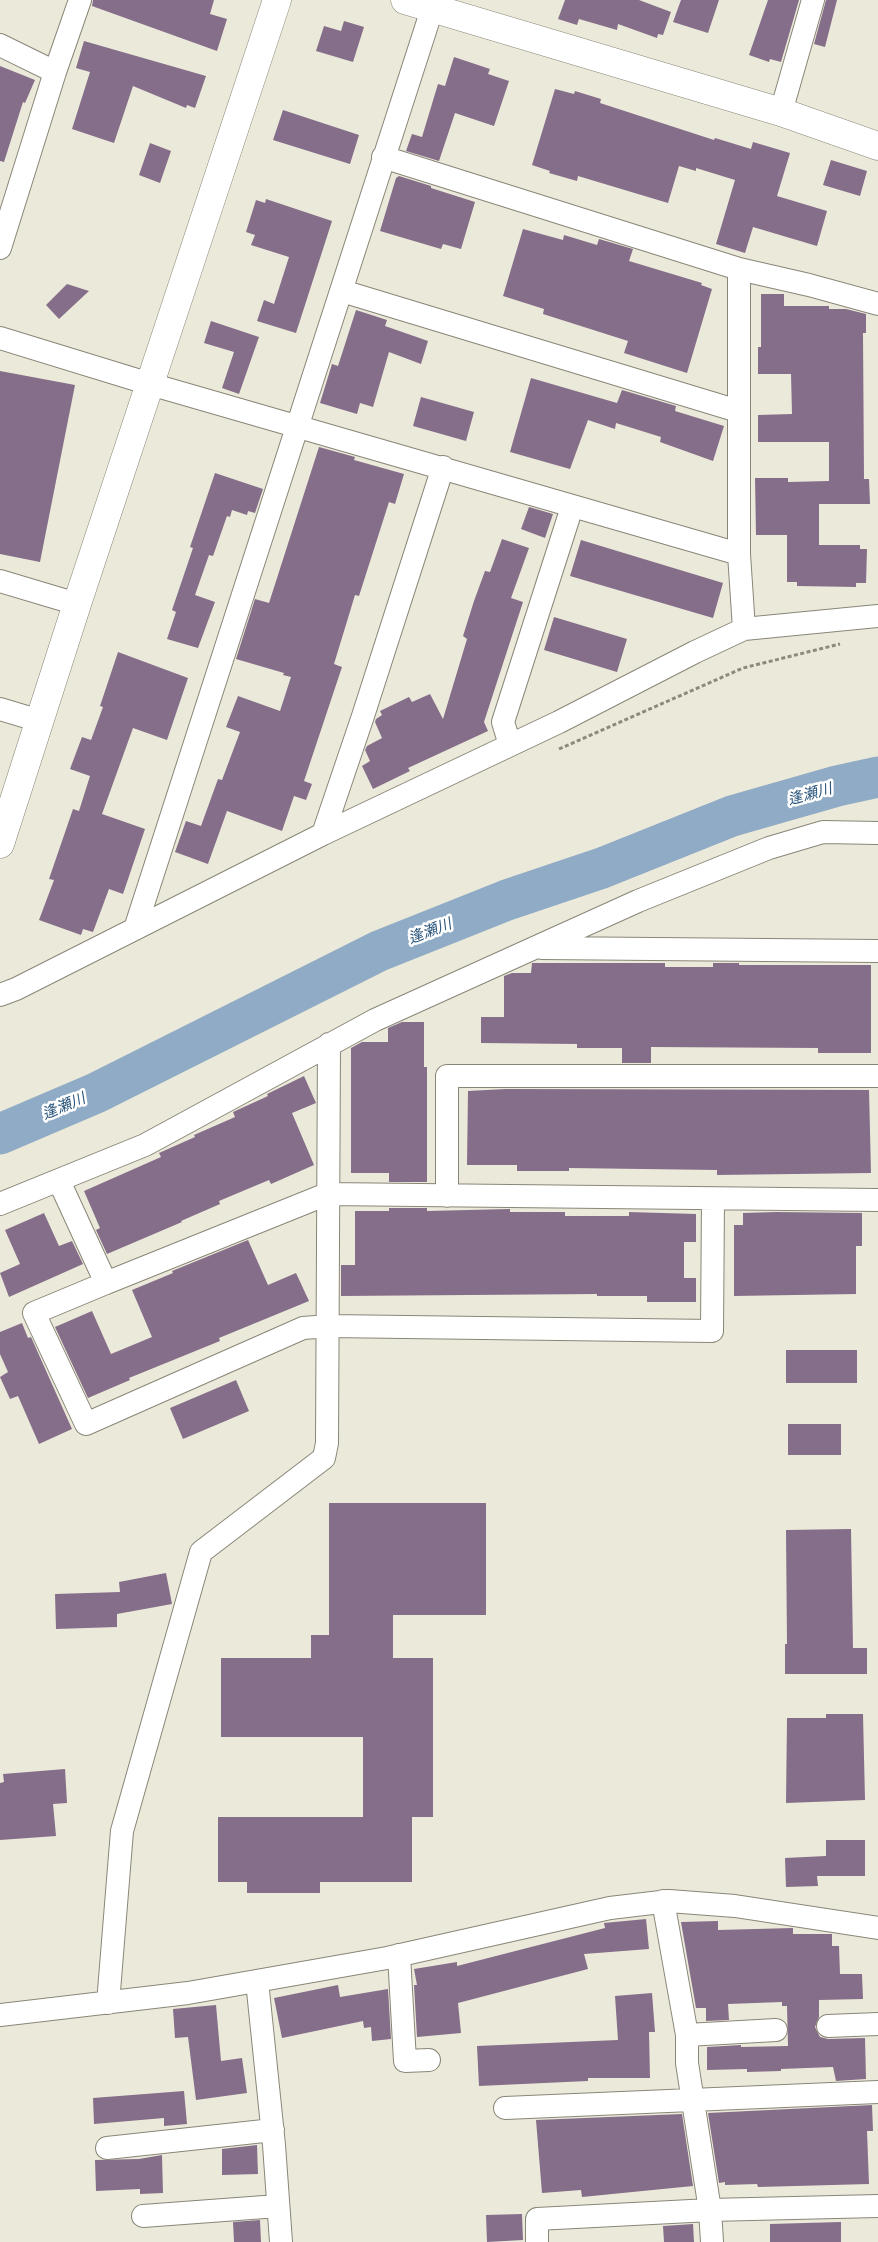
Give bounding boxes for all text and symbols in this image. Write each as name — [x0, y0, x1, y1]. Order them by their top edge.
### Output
water label: 逢瀬川 — [786, 780, 834, 810]
water label: 逢瀬川 — [406, 916, 454, 948]
water label: 逢瀬川 — [40, 1090, 88, 1124]

